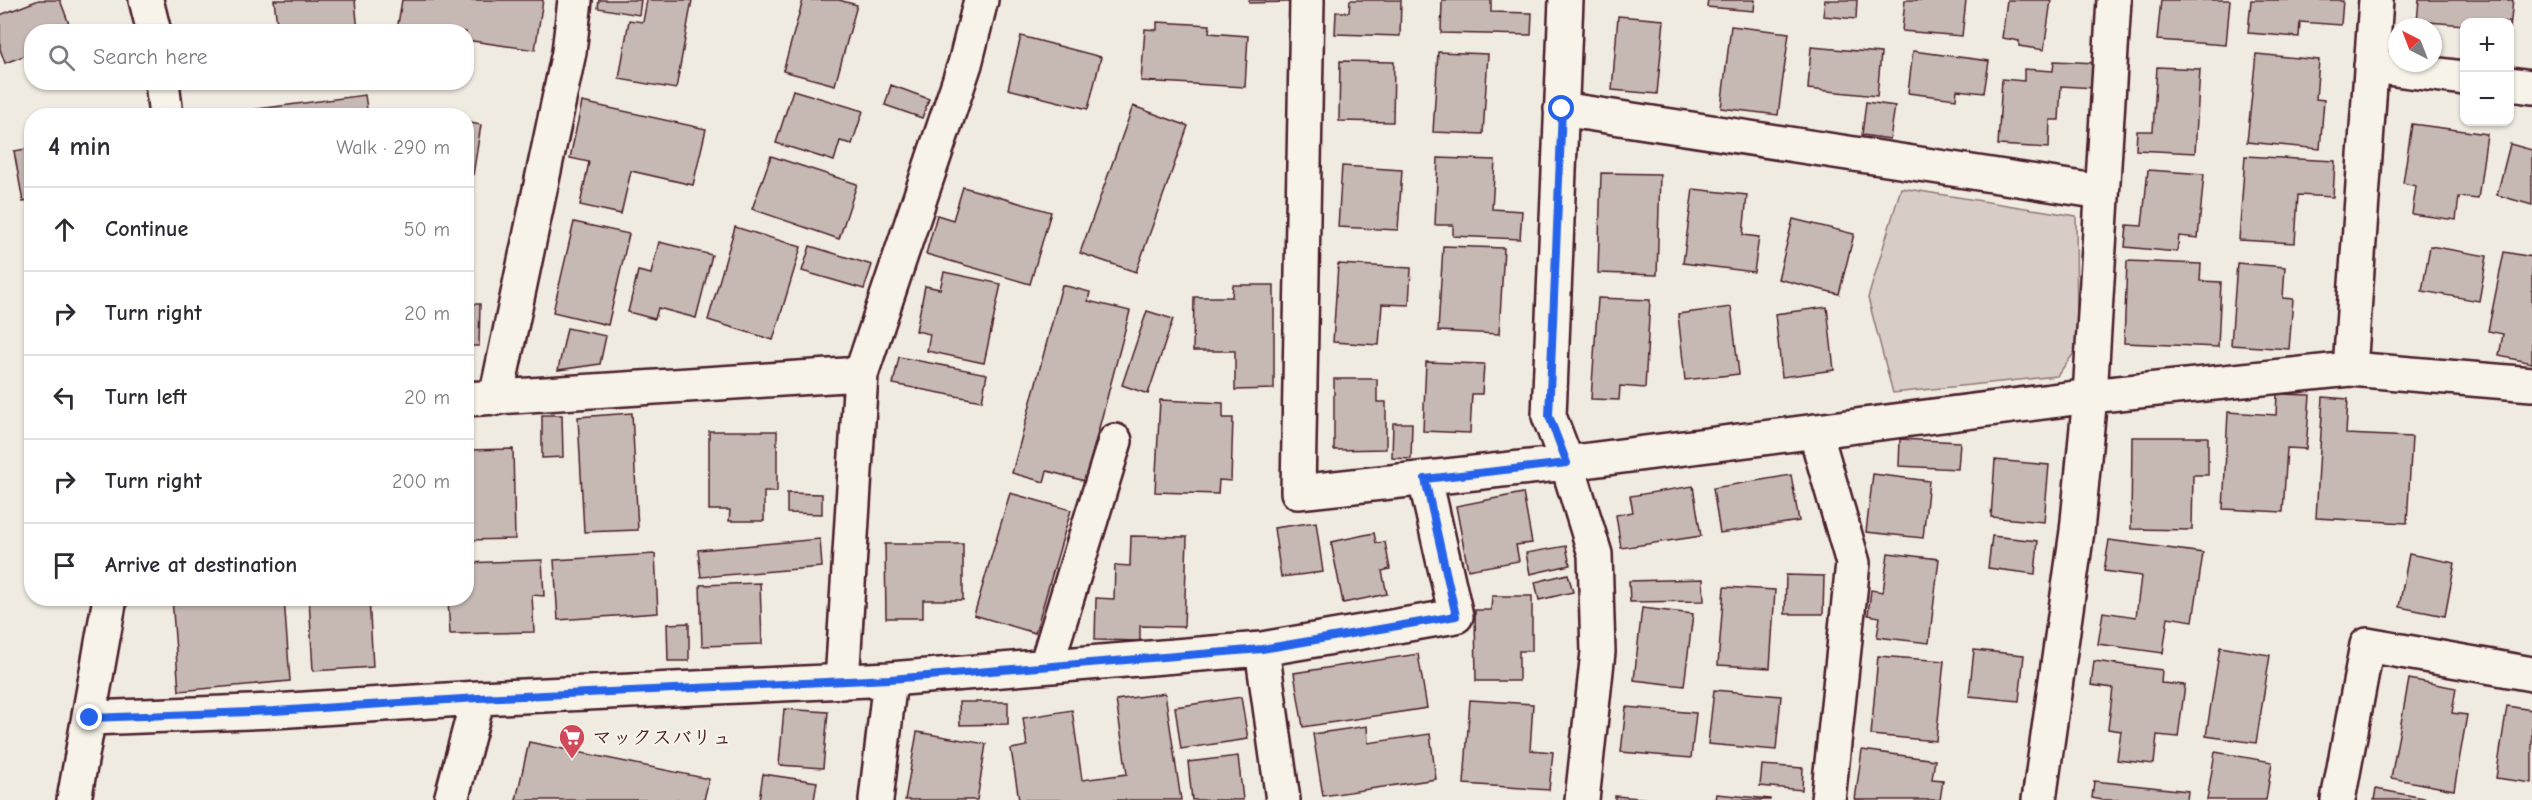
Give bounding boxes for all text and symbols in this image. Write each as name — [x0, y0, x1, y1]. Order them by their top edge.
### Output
north arrow — [2388, 18, 2442, 72]
map controls — [2460, 18, 2514, 126]
button: + — [2460, 18, 2514, 72]
search box — [24, 24, 474, 90]
icon: search — [45, 41, 78, 74]
text: Search here — [93, 44, 208, 70]
button: − — [2460, 72, 2514, 126]
route start — [1548, 95, 1574, 121]
text: 4 min — [48, 132, 111, 162]
text: Walk · 290 m — [336, 136, 450, 159]
icon: ahead — [48, 213, 81, 246]
text: Continue — [105, 216, 188, 242]
text: 50 m — [404, 218, 450, 241]
icon: right — [48, 297, 81, 330]
text: Turn right — [105, 300, 202, 326]
text: 20 m — [404, 302, 450, 325]
icon: left — [48, 381, 81, 414]
text: Turn left — [105, 384, 187, 410]
text: 20 m — [404, 386, 450, 409]
icon: right — [48, 465, 81, 498]
text: Turn right — [105, 468, 202, 494]
text: 200 m — [392, 470, 450, 493]
icon: arrive — [48, 549, 81, 582]
text: Arrive at destination — [105, 552, 297, 578]
route end — [76, 704, 102, 730]
supermarket icon: マックスバリュ — [557, 722, 587, 760]
place label: マックスバリュ — [592, 726, 732, 749]

